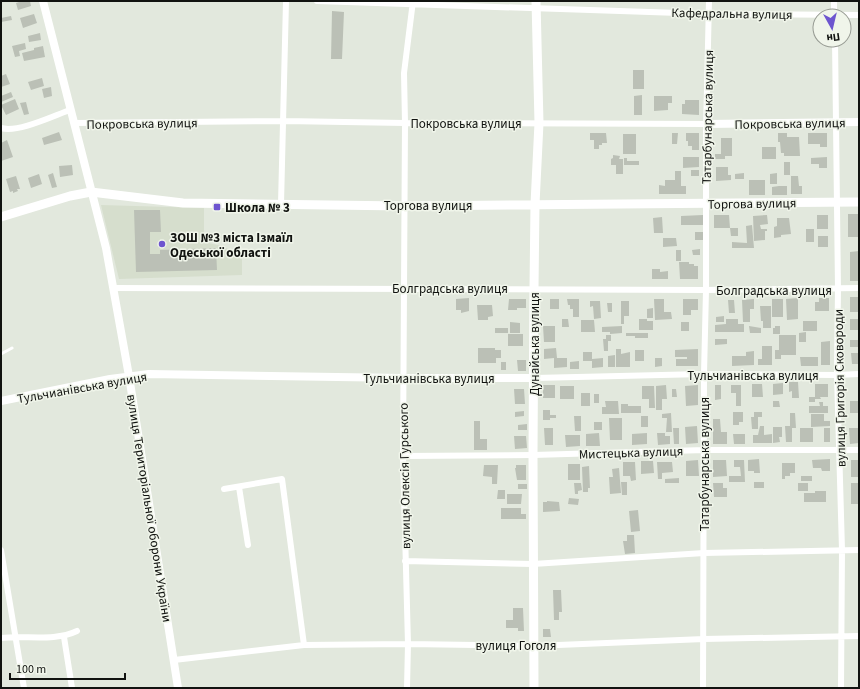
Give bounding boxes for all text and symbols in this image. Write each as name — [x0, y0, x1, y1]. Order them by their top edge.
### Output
street label: Кафедральна вулиця — [671, 4, 793, 24]
north arrow — [812, 8, 852, 48]
text: Пн — [825, 29, 841, 46]
street label: Татарбунарська вулиця — [698, 50, 718, 184]
street label: Покровська вулиця — [86, 114, 198, 134]
street label: Покровська вулиця — [734, 114, 846, 134]
street label: Покровська вулиця — [410, 115, 522, 133]
street label: Торгова вулиця — [708, 194, 797, 214]
street label: Торгова вулиця — [384, 197, 472, 215]
place label: Школа № 3 — [225, 199, 290, 217]
marker: Школа № 3 — [212, 202, 222, 212]
place label: ЗОШ №3 міста Ізмаїл Одеської області — [170, 229, 293, 262]
marker: ЗОШ №3 міста Ізмаїл Одеської області — [157, 239, 167, 249]
street label: Болградська вулиця — [392, 280, 508, 298]
street label: Болградська вулиця — [716, 282, 832, 300]
street label: Дунайська вулиця — [526, 292, 544, 396]
street label: вулиця Григорія Сковороди — [830, 309, 850, 467]
street label: Тульчианівська вулиця — [687, 367, 819, 385]
street label: Тульчианівська вулиця — [16, 368, 149, 408]
street label: Тульчианівська вулиця — [363, 370, 495, 388]
street label: вулиця Територіальної оборони України — [122, 393, 176, 623]
street label: Татарбунарська вулиця — [696, 397, 714, 531]
street label: вулиця Олексія Гурського — [395, 403, 415, 549]
street label: Мистецька вулиця — [578, 442, 684, 464]
street label: вулиця Гоголя — [476, 637, 556, 655]
scale bar — [10, 655, 125, 681]
text: 100 m — [16, 661, 46, 678]

